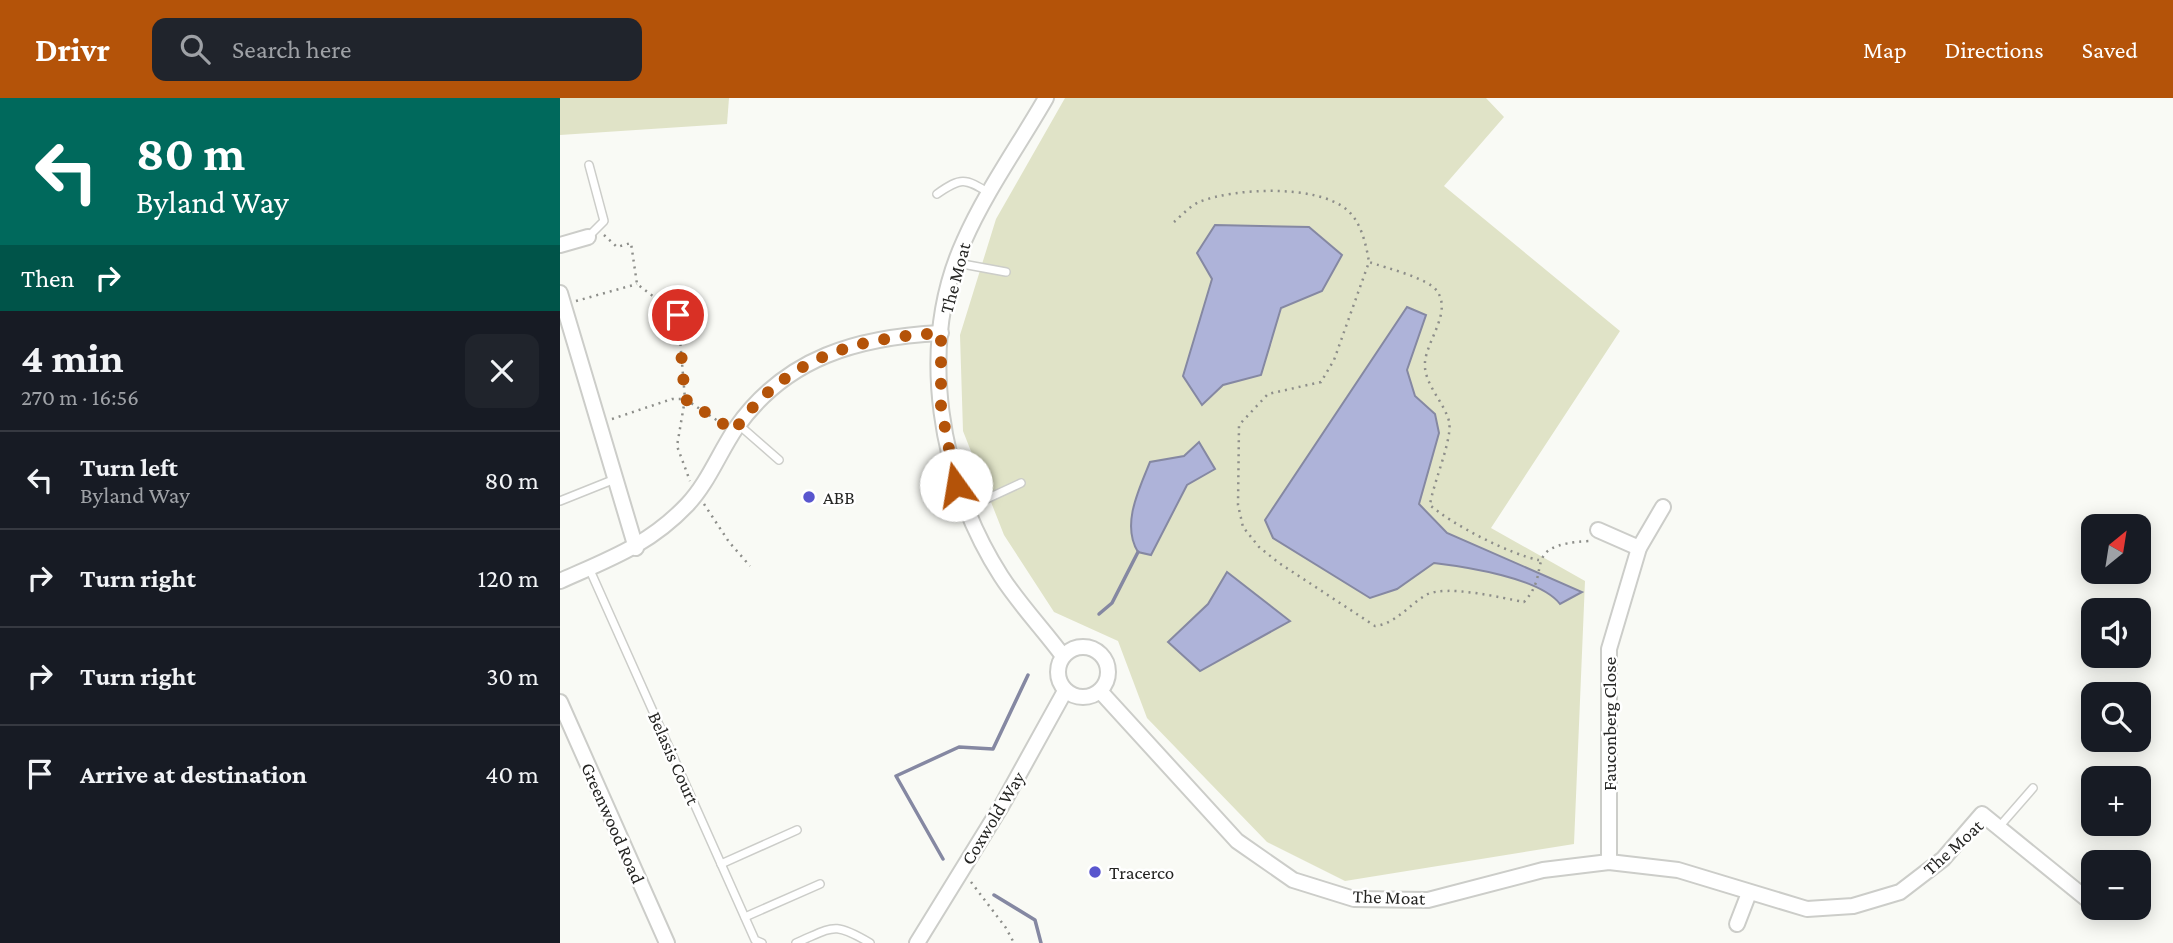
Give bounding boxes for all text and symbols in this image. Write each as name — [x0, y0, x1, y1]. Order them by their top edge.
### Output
search box — [152, 18, 642, 81]
icon: search — [176, 30, 214, 68]
text: Drivr — [35, 31, 110, 68]
text: Search here — [232, 35, 351, 64]
text: Map — [1863, 36, 1907, 63]
text: Directions — [1945, 36, 2044, 63]
text: Saved — [2082, 36, 2138, 63]
icon: left — [21, 126, 112, 217]
text: 80 m — [136, 126, 245, 181]
text: Byland Way — [136, 184, 289, 220]
street label: The Moat — [935, 239, 975, 316]
icon: right — [89, 259, 127, 297]
text: Then — [21, 264, 75, 293]
pin — [648, 285, 708, 345]
icon: arrive — [659, 296, 697, 334]
text: 4 min — [21, 334, 124, 381]
button: close — [465, 334, 539, 408]
text: 270 m · 16:56 — [21, 384, 139, 410]
position arrow — [919, 448, 993, 522]
text: Turn left — [80, 453, 178, 482]
icon: left — [21, 461, 59, 499]
text: 80 m — [485, 466, 539, 495]
text: Byland Way — [80, 482, 190, 508]
place label: ABB — [823, 487, 855, 508]
marker: ABB — [801, 489, 817, 505]
north arrow — [2081, 514, 2151, 584]
map controls — [2081, 514, 2151, 920]
icon: right — [21, 559, 59, 597]
text: Turn right — [80, 564, 196, 593]
text: 120 m — [478, 564, 539, 593]
button: sound — [2081, 598, 2151, 668]
icon: right — [21, 657, 59, 695]
street label: Fauconberg Close — [1599, 657, 1620, 791]
text: Turn right — [80, 662, 196, 691]
text: 30 m — [486, 662, 539, 691]
button: search — [2081, 682, 2151, 752]
street label: Belasis Court — [644, 708, 704, 808]
icon: arrive — [21, 755, 59, 793]
street label: Greenwood Road — [577, 759, 649, 887]
text: Arrive at destination — [80, 760, 307, 789]
text: 40 m — [485, 760, 539, 789]
button: + — [2081, 766, 2151, 836]
street label: Coxwold Way — [957, 767, 1029, 868]
street label: The Moat — [1919, 814, 1988, 879]
button: − — [2081, 850, 2151, 920]
place label: Tracerco — [1109, 862, 1174, 883]
marker: Tracerco — [1087, 864, 1103, 880]
street label: The Moat — [1352, 885, 1426, 909]

